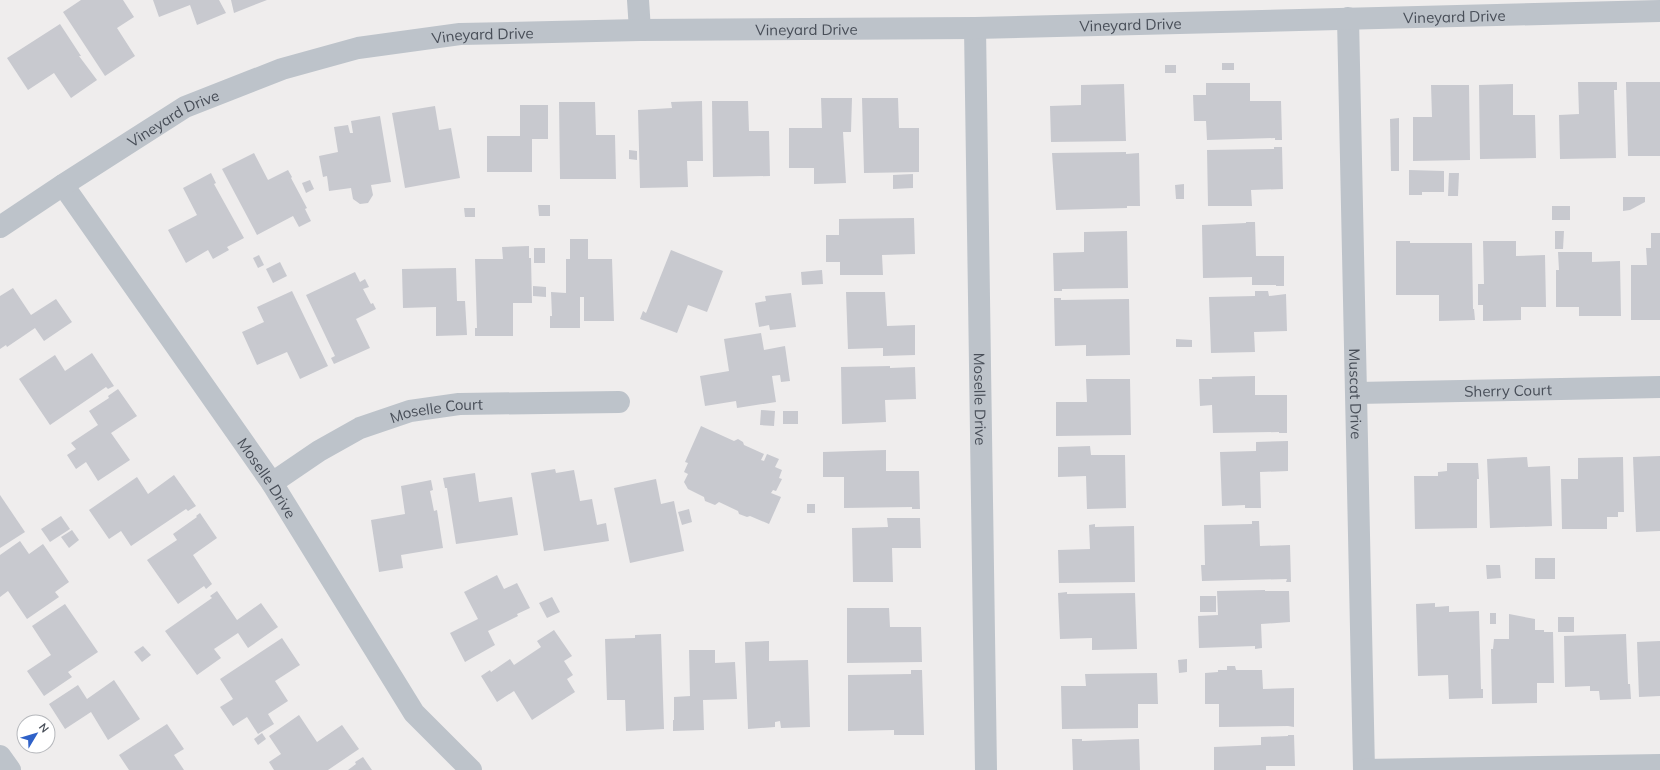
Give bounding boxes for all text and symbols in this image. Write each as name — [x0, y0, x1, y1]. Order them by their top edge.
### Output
street label: Vineyard Drive — [1403, 5, 1506, 27]
street label: Vineyard Drive — [1079, 13, 1182, 35]
street label: Vineyard Drive — [755, 19, 858, 39]
street label: Vineyard Drive — [430, 23, 534, 47]
street label: Vineyard Drive — [124, 85, 222, 151]
street label: Muscat Drive — [1346, 348, 1366, 440]
street label: Moselle Drive — [970, 353, 991, 445]
street label: Sherry Court — [1464, 380, 1552, 400]
street label: Moselle Court — [387, 394, 483, 427]
street label: Moselle Drive — [234, 434, 301, 521]
north arrow — [16, 714, 56, 754]
text: N — [36, 720, 52, 735]

